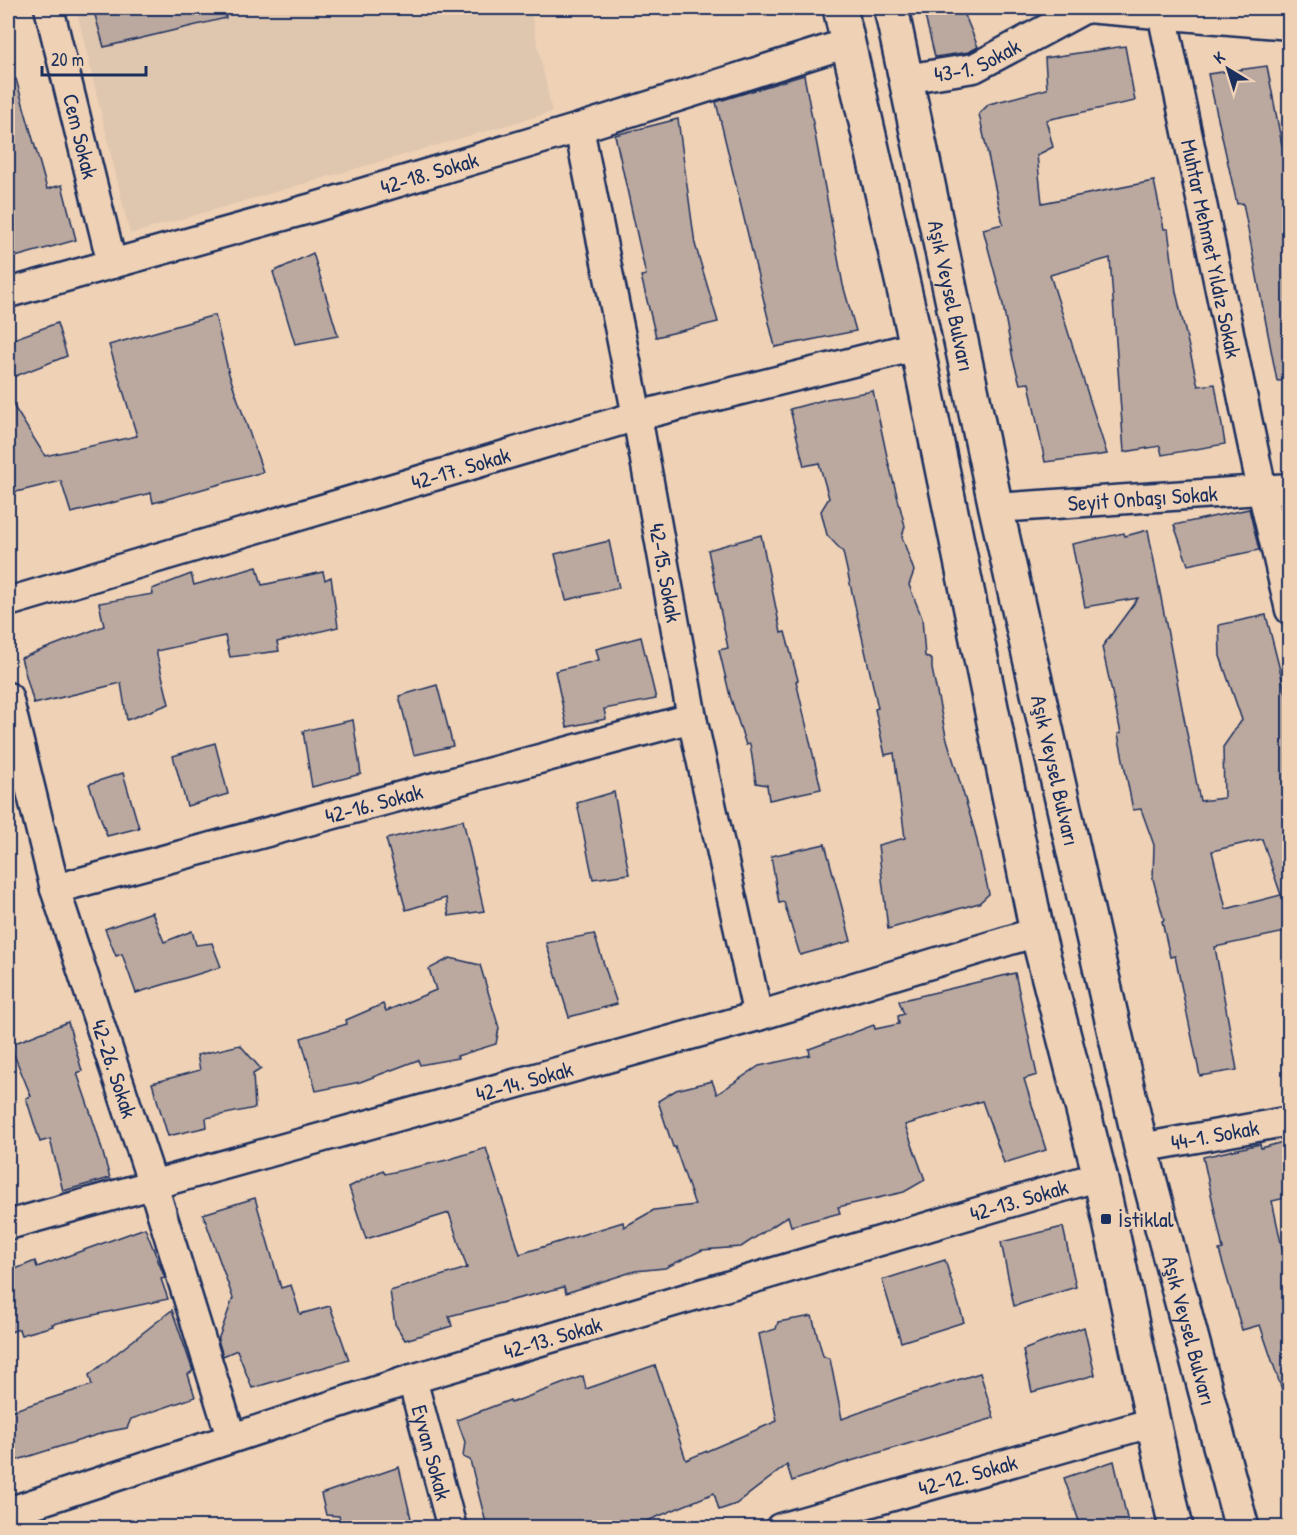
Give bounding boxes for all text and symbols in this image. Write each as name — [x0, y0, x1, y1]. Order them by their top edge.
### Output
street label: 43-1. Sokak — [932, 31, 1026, 89]
scale bar — [42, 39, 146, 77]
north arrow — [1198, 39, 1258, 99]
text: K — [1209, 46, 1229, 68]
text: 20 m — [51, 47, 84, 72]
street label: Cem Sokak — [56, 90, 105, 182]
street label: Muhtar Mehmet Yıldız Sokak — [1174, 137, 1249, 361]
street label: 42-18. Sokak — [377, 144, 482, 202]
street label: Aşık Veysel Bulvarı — [921, 217, 982, 374]
street label: 42-17. Sokak — [407, 439, 514, 497]
street label: Seyit Onbaşı Sokak — [1067, 478, 1219, 518]
street label: 42-15. Sokak — [642, 521, 689, 625]
street label: Aşık Veysel Bulvarı — [1024, 692, 1087, 849]
street label: 42-16. Sokak — [322, 776, 426, 831]
street label: 42-26. Sokak — [84, 1016, 145, 1122]
street label: 42-14. Sokak — [472, 1053, 576, 1109]
street label: 44-1. Sokak — [1168, 1112, 1261, 1157]
street label: 42-13. Sokak — [966, 1171, 1071, 1229]
place label: İstiklal — [1118, 1204, 1174, 1234]
marker: İstiklal — [1099, 1212, 1113, 1226]
street label: Aşık Veysel Bulvarı — [1155, 1252, 1224, 1409]
street label: 42-13. Sokak — [500, 1309, 605, 1366]
street label: Eyvan Sokak — [405, 1401, 459, 1503]
street label: 42-12. Sokak — [915, 1447, 1020, 1503]

